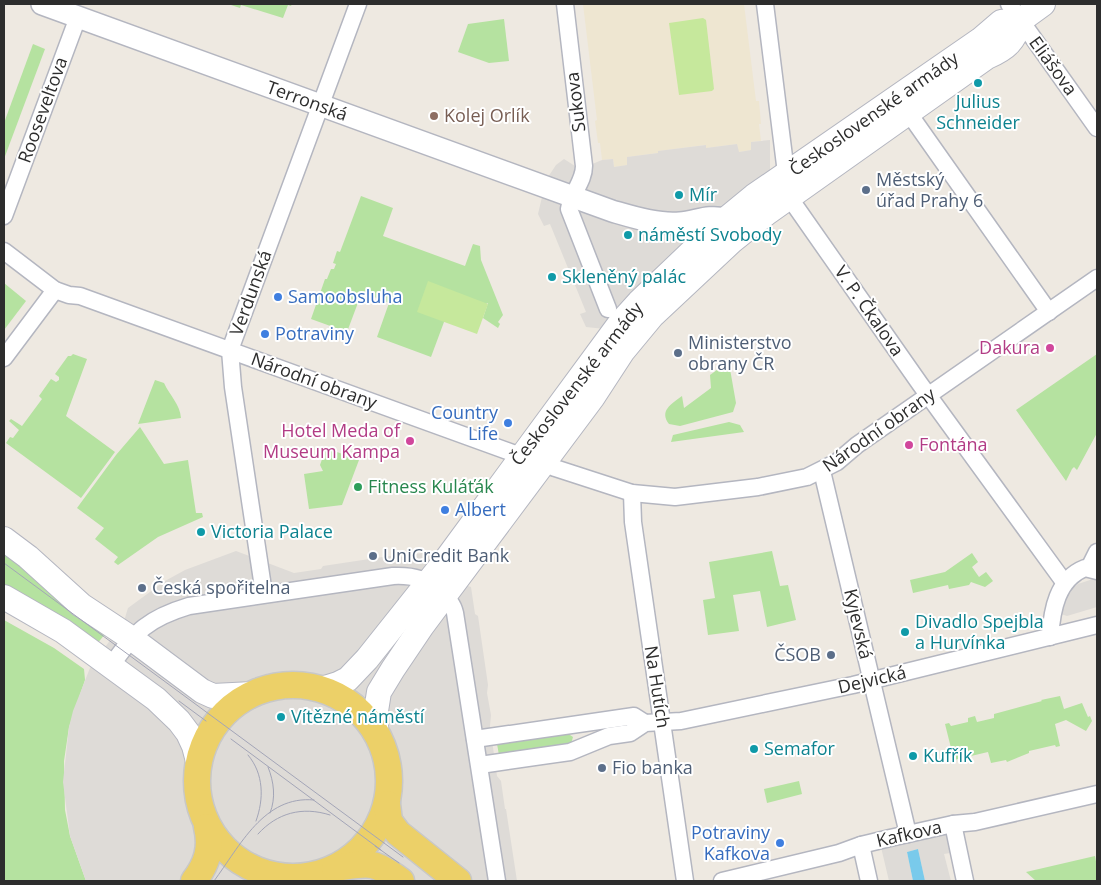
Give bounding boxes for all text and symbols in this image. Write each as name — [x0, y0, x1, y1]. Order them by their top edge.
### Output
street label: Eliášova — [1024, 31, 1083, 100]
street label: Československé armády — [784, 45, 964, 181]
street label: Rooseveltova — [12, 53, 72, 166]
street label: Sukova — [559, 71, 591, 133]
street label: Terronská — [263, 74, 351, 126]
marker: Julius Schneider — [972, 77, 984, 89]
place label: Julius Schneider — [936, 89, 1020, 134]
place label: Kolej Orlík — [444, 103, 530, 127]
marker: Kolej Orlík — [428, 110, 440, 122]
place label: Městský úřad Prahy 6 — [876, 167, 983, 212]
place label: Mír — [689, 182, 718, 206]
marker: Městský úřad Prahy 6 — [860, 184, 872, 196]
marker: Mír — [673, 189, 685, 201]
place label: náměstí Svobody — [638, 222, 783, 246]
marker: náměstí Svobody — [622, 229, 634, 241]
street label: Verdunská — [224, 247, 277, 339]
street label: V. P. Čkalova — [830, 260, 910, 361]
place label: Skleněný palác — [562, 264, 686, 288]
marker: Skleněný palác — [546, 271, 558, 283]
place label: Samoobsluha — [288, 284, 402, 308]
marker: Samoobsluha — [272, 291, 284, 303]
street label: Československé armády — [505, 296, 648, 470]
place label: Potraviny — [275, 321, 355, 345]
marker: Potraviny — [259, 328, 271, 340]
place label: Ministerstvo obrany ČR — [688, 330, 792, 375]
place label: Dakura — [979, 335, 1040, 359]
marker: Dakura — [1044, 342, 1056, 354]
street label: Národní obrany — [248, 346, 382, 414]
marker: Ministerstvo obrany ČR — [672, 347, 684, 359]
street label: Národní obrany — [817, 381, 940, 477]
place label: Country Life — [431, 400, 499, 445]
marker: Country Life — [502, 417, 514, 429]
place label: Hotel Meda of Museum Kampa — [263, 418, 401, 463]
place label: Fontána — [919, 432, 988, 456]
marker: Hotel Meda of Museum Kampa — [404, 435, 416, 447]
marker: Fontána — [903, 439, 915, 451]
place label: Fitness Kuláťák — [368, 474, 494, 498]
marker: Fitness Kuláťák — [352, 481, 364, 493]
place label: Albert — [455, 497, 506, 521]
marker: Albert — [439, 504, 451, 516]
place label: Victoria Palace — [211, 519, 333, 543]
marker: Victoria Palace — [195, 526, 207, 538]
place label: UniCredit Bank — [383, 543, 510, 567]
marker: UniCredit Bank — [367, 550, 379, 562]
place label: Česká spořitelna — [152, 575, 291, 599]
marker: Česká spořitelna — [136, 582, 148, 594]
street label: Kyjevská — [839, 586, 879, 661]
place label: Divadlo Spejbla a Hurvínka — [915, 609, 1044, 654]
marker: Divadlo Spejbla a Hurvínka — [899, 626, 911, 638]
place label: ČSOB — [774, 642, 821, 666]
street label: Na Hutích — [640, 644, 676, 730]
marker: ČSOB — [825, 649, 837, 661]
street label: Dejvická — [835, 660, 908, 699]
place label: Vítězné náměstí — [291, 704, 425, 728]
marker: Vítězné náměstí — [275, 711, 287, 723]
place label: Semafor — [764, 736, 836, 760]
marker: Semafor — [748, 743, 760, 755]
place label: Kufřík — [923, 743, 973, 767]
marker: Kufřík — [907, 750, 919, 762]
place label: Fio banka — [612, 755, 693, 779]
marker: Fio banka — [596, 762, 608, 774]
street label: Kafkova — [874, 814, 944, 852]
place label: Potraviny Kafkova — [691, 820, 771, 865]
marker: Potraviny Kafkova — [774, 837, 786, 849]

